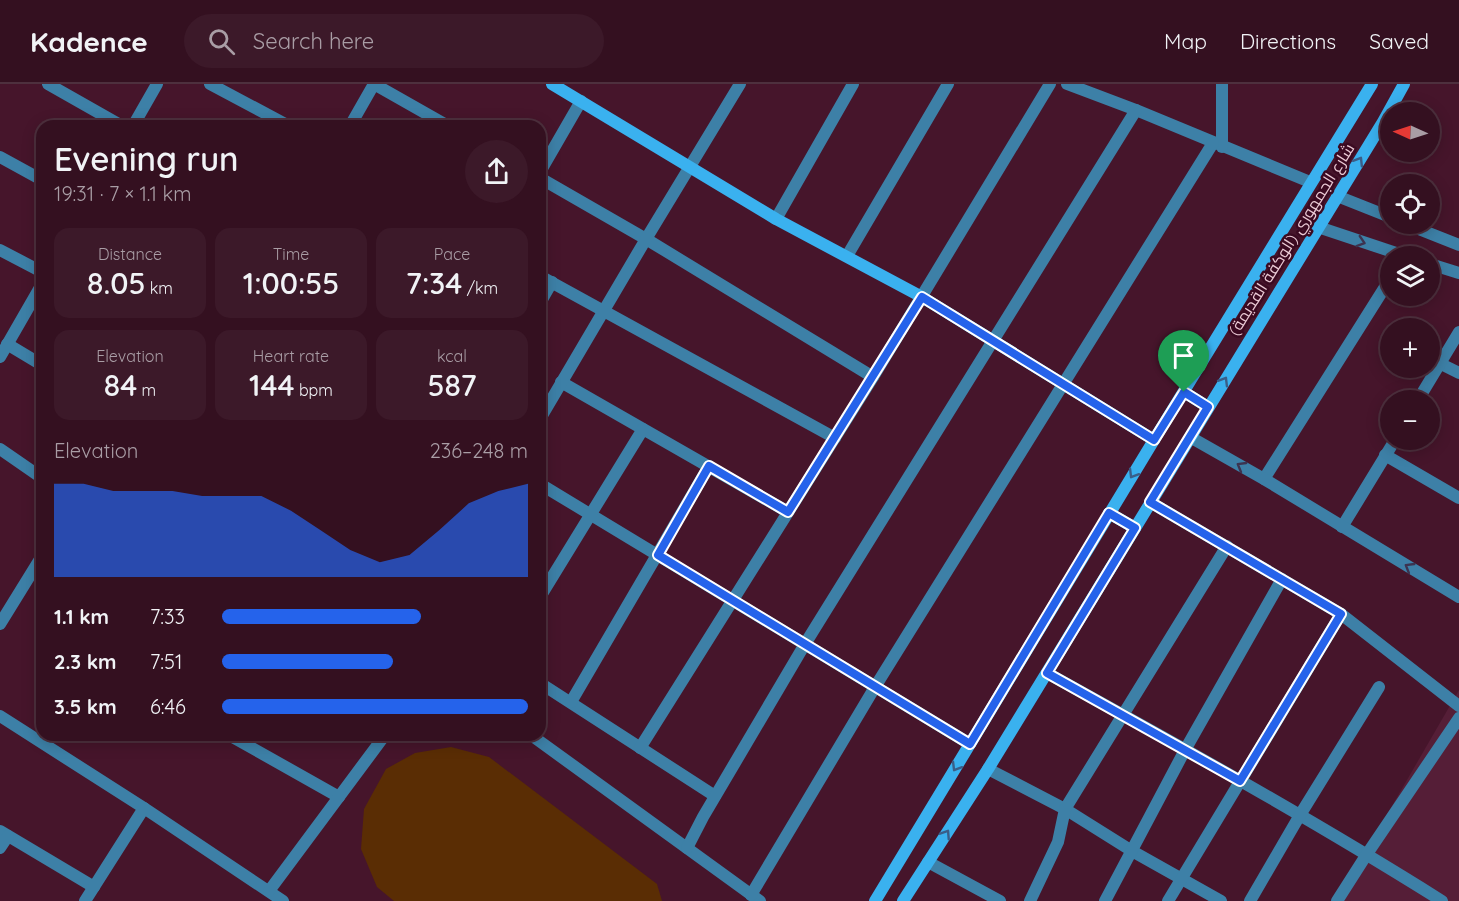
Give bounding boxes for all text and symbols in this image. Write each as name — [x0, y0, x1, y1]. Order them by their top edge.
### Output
search box — [184, 14, 604, 68]
text: Kadence — [30, 24, 148, 59]
icon: search — [205, 25, 238, 58]
text: Search here — [253, 27, 374, 55]
text: Map — [1164, 28, 1207, 54]
text: Directions — [1240, 28, 1336, 54]
text: Saved — [1369, 28, 1429, 54]
north arrow — [1380, 102, 1440, 162]
map controls — [1380, 102, 1440, 450]
text: Evening run — [54, 138, 239, 179]
street label: شارع الجمهوري (الوكفة القديمة) — [1223, 139, 1362, 341]
button: share — [465, 140, 528, 203]
one-way arrow — [1351, 157, 1363, 167]
button: locate — [1380, 174, 1440, 234]
text: 19:31 · 7 × 1.1 km — [54, 181, 191, 206]
one-way arrow — [1355, 235, 1366, 247]
text: Distance — [98, 244, 162, 264]
text: Time — [273, 244, 309, 264]
text: Pace — [434, 244, 470, 264]
button: layers — [1380, 246, 1440, 306]
text: 8.05 — [87, 264, 145, 302]
text: 1:00:55 — [243, 264, 339, 302]
text: 7:34 — [406, 264, 462, 302]
text: km — [145, 278, 173, 298]
text: /km — [462, 278, 498, 298]
button: + — [1380, 318, 1440, 378]
pin — [1158, 330, 1209, 392]
icon: arrive — [1167, 339, 1200, 372]
text: Elevation — [96, 346, 164, 366]
text: Heart rate — [253, 346, 329, 366]
text: kcal — [437, 346, 467, 366]
text: 84 — [104, 366, 137, 404]
text: 144 — [249, 366, 295, 404]
text: 587 — [427, 366, 477, 404]
one-way arrow — [1216, 377, 1228, 387]
text: m — [137, 380, 156, 400]
text: bpm — [295, 380, 333, 400]
button: − — [1380, 390, 1440, 450]
text: Elevation — [54, 438, 138, 463]
text: 236–248 m — [430, 438, 528, 463]
one-way arrow — [1237, 462, 1248, 474]
one-way arrow — [1128, 468, 1140, 478]
one-way arrow — [1405, 562, 1415, 574]
text: 1.1 km — [54, 604, 109, 629]
text: 7:33 — [150, 604, 185, 629]
text: 2.3 km — [54, 649, 117, 674]
text: 7:51 — [150, 649, 182, 674]
text: 3.5 km — [54, 694, 117, 719]
text: 6:46 — [150, 694, 186, 719]
one-way arrow — [951, 761, 963, 771]
one-way arrow — [939, 830, 950, 841]

